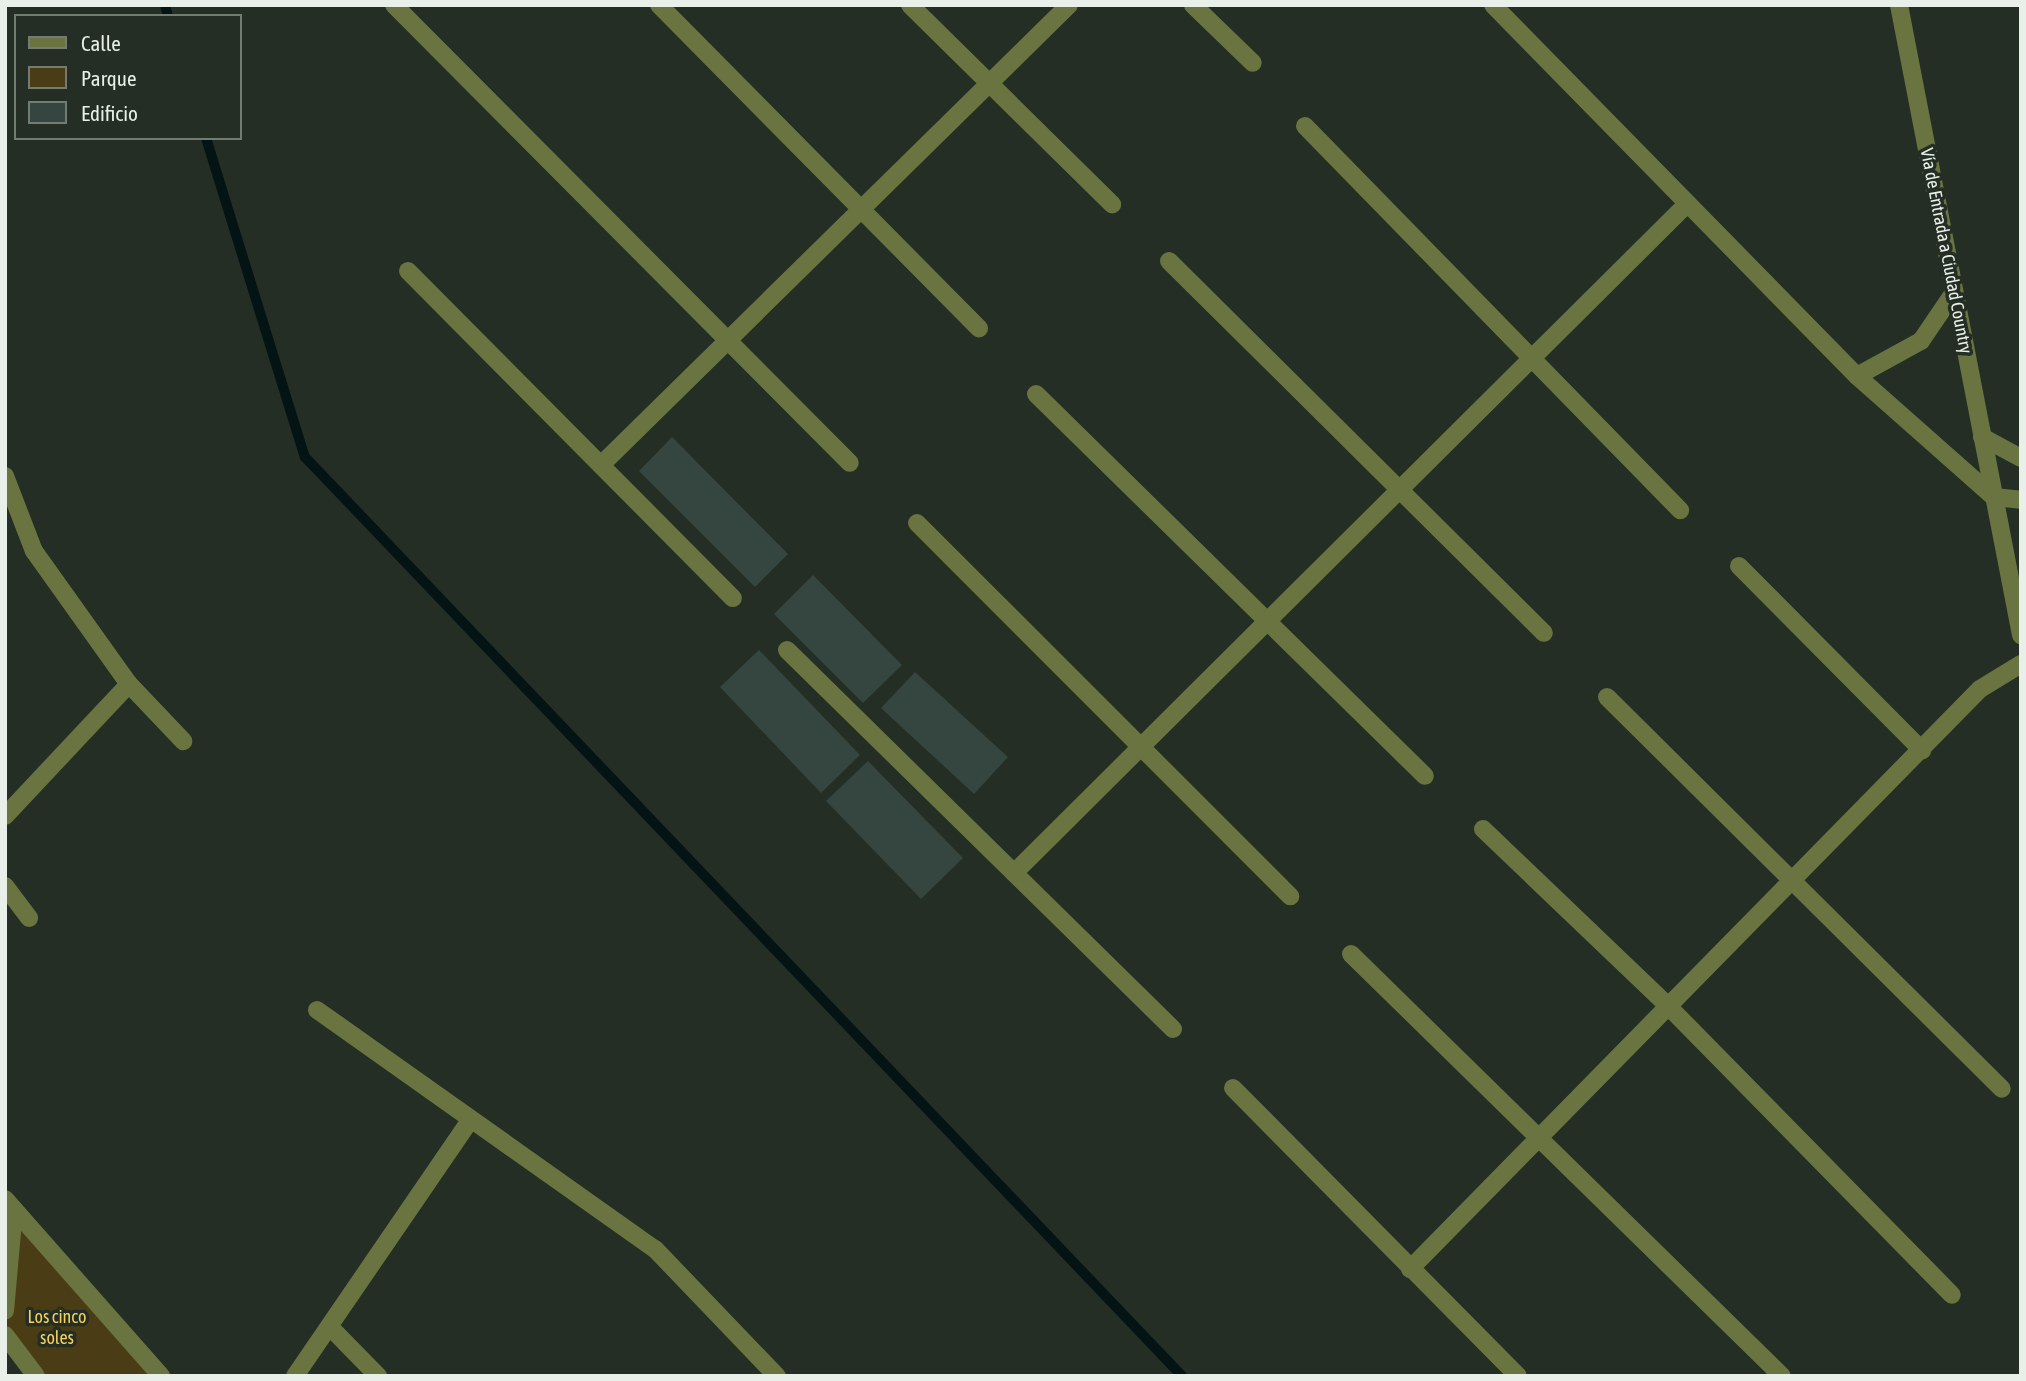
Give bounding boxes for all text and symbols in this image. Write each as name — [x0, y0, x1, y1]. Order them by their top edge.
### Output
legend — [14, 14, 242, 140]
text: Calle — [81, 31, 121, 55]
text: Parque — [81, 66, 136, 90]
text: Edificio — [81, 101, 138, 125]
street label: Vía de Entrada a Ciudad Country — [1915, 146, 1977, 356]
park label: Los cinco soles — [28, 1307, 86, 1350]

